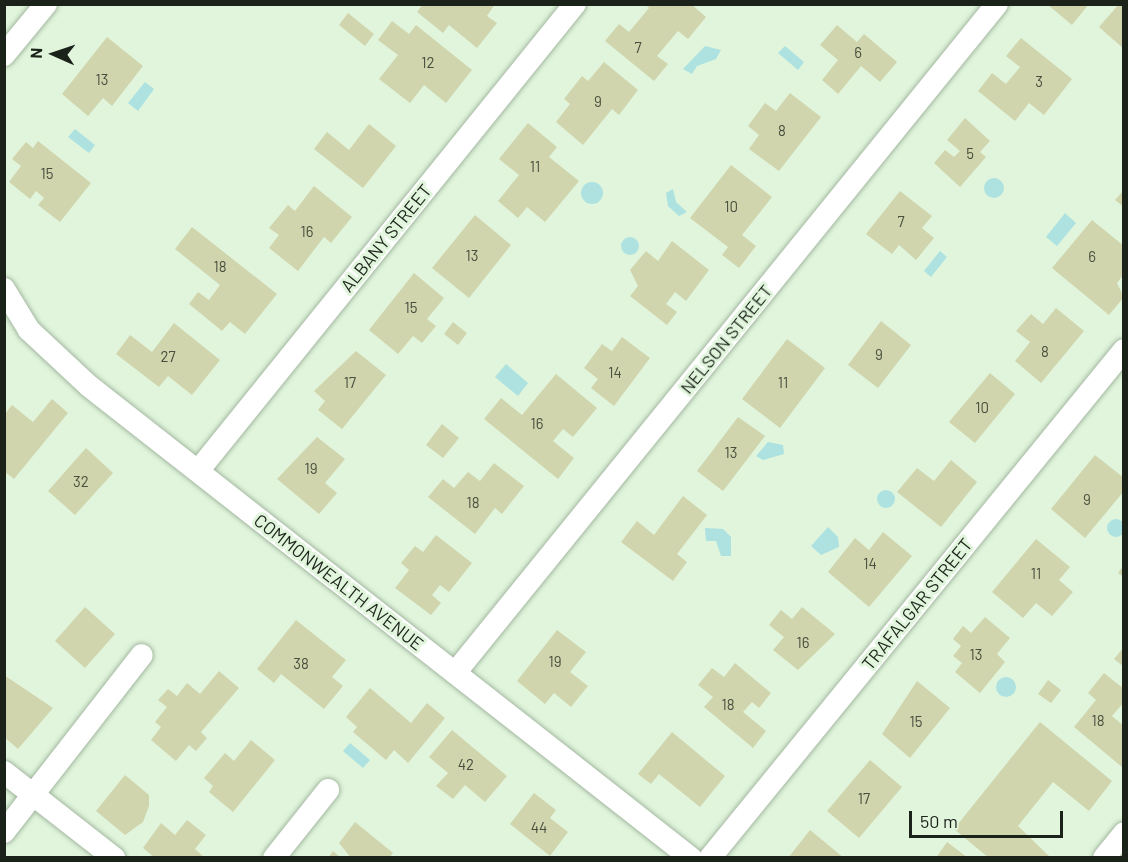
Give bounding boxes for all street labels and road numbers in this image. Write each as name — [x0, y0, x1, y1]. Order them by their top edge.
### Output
street label: ALBANY STREET — [336, 180, 436, 296]
street label: NELSON STREET — [675, 280, 777, 398]
street label: COMMONWEALTH AVENUE — [250, 509, 428, 655]
street label: TRAFALGAR STREET — [857, 534, 977, 674]

